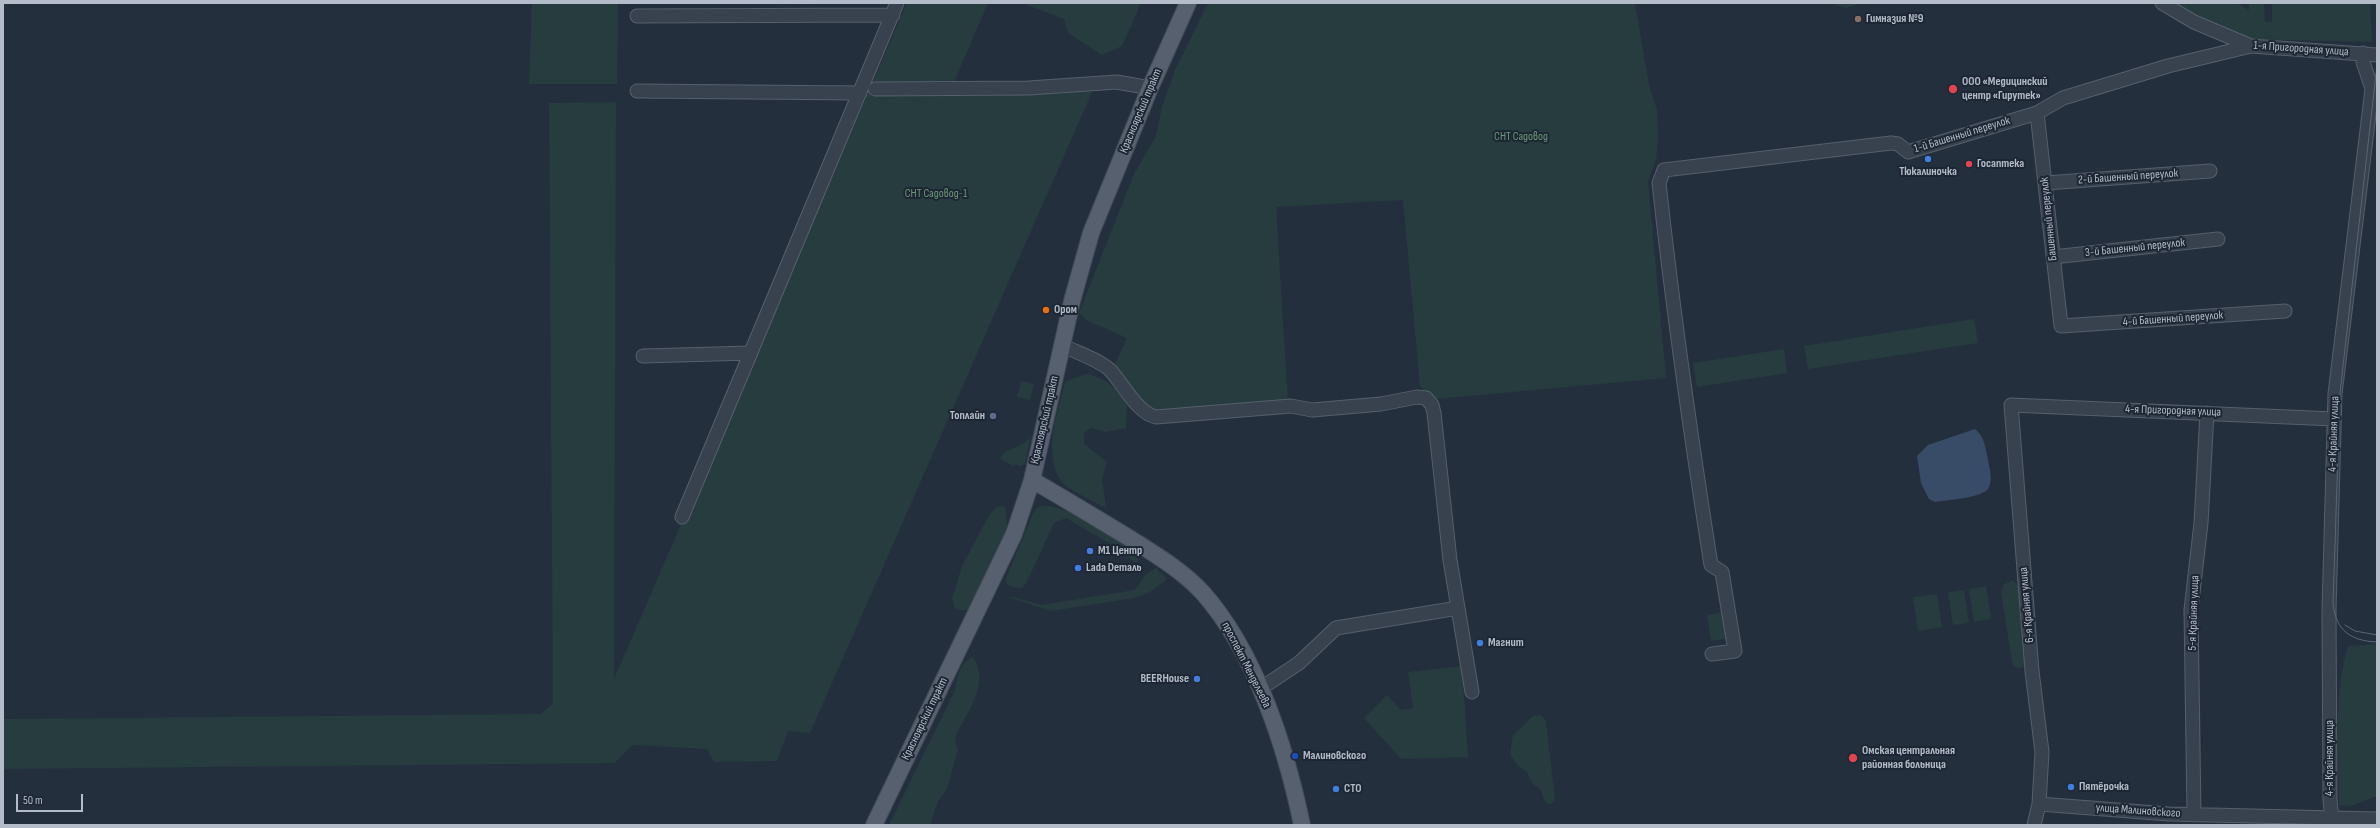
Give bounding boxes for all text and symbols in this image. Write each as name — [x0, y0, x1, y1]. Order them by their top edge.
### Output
place label: Гимназия №9 — [1866, 12, 1923, 26]
marker: Гимназия №9 — [1853, 14, 1863, 24]
street label: 1-я Пригородная улица — [2253, 38, 2349, 60]
street label: Красноярский тракт — [1117, 67, 1165, 155]
place label: ООО «Медицинский центр «Гирутек» — [1962, 75, 2048, 103]
marker: ООО «Медицинский центр «Гирутек» — [1947, 83, 1959, 95]
street label: 1-й Башенный переулок — [1912, 114, 2012, 156]
park label: СНТ Садовод — [1494, 130, 1548, 144]
marker: Тюкалиночка — [1923, 154, 1933, 164]
place label: Госаптека — [1977, 157, 2024, 171]
marker: Госаптека — [1964, 159, 1974, 169]
place label: Тюкалиночка — [1899, 165, 1957, 179]
street label: 2-й Башенный переулок — [2077, 166, 2179, 188]
street label: Башенный переулок — [2037, 176, 2061, 262]
park label: СНТ Садовод-1 — [905, 187, 967, 201]
street label: 3-й Башенный переулок — [2084, 236, 2186, 260]
place label: Ором — [1054, 303, 1077, 317]
marker: Ором — [1041, 305, 1051, 315]
street label: 4-й Башенный переулок — [2122, 308, 2224, 330]
street label: Красноярский тракт — [1028, 374, 1062, 466]
street label: 4-я Крайняя улица — [2325, 396, 2343, 472]
street label: 4-я Пригородная улица — [2125, 402, 2221, 420]
place label: Топлайн — [950, 409, 985, 423]
marker: Топлайн — [988, 411, 998, 421]
place label: М1 Центр — [1098, 544, 1142, 558]
marker: М1 Центр — [1085, 546, 1095, 556]
place label: Lada Dеталь — [1086, 561, 1142, 575]
marker: Lada Dеталь — [1073, 563, 1083, 573]
street label: 6-я Крайняя улица — [2017, 567, 2037, 643]
street label: 5-я Крайняя улица — [2185, 575, 2203, 651]
street label: проспект Менделеева — [1218, 620, 1274, 710]
place label: Магнит — [1488, 636, 1524, 650]
marker: Магнит — [1475, 638, 1485, 648]
place label: BEERHouse — [1140, 672, 1189, 686]
marker: BEERHouse — [1192, 674, 1202, 684]
street label: Красноярский тракт — [899, 675, 951, 763]
street label: 4-я Крайняя улица — [2323, 720, 2337, 796]
place label: Омская центральная районная больница — [1862, 744, 1955, 772]
place label: Малиновского — [1303, 749, 1366, 763]
marker: Малиновского — [1290, 751, 1300, 761]
marker: Омская центральная районная больница — [1847, 752, 1859, 764]
place label: Пятёрочка — [2079, 780, 2129, 794]
place label: СТО — [1344, 782, 1361, 796]
marker: Пятёрочка — [2066, 782, 2076, 792]
marker: СТО — [1331, 784, 1341, 794]
scale bar — [18, 786, 85, 812]
text: 50 m — [23, 793, 43, 808]
street label: улица Малиновского — [2095, 801, 2181, 821]

